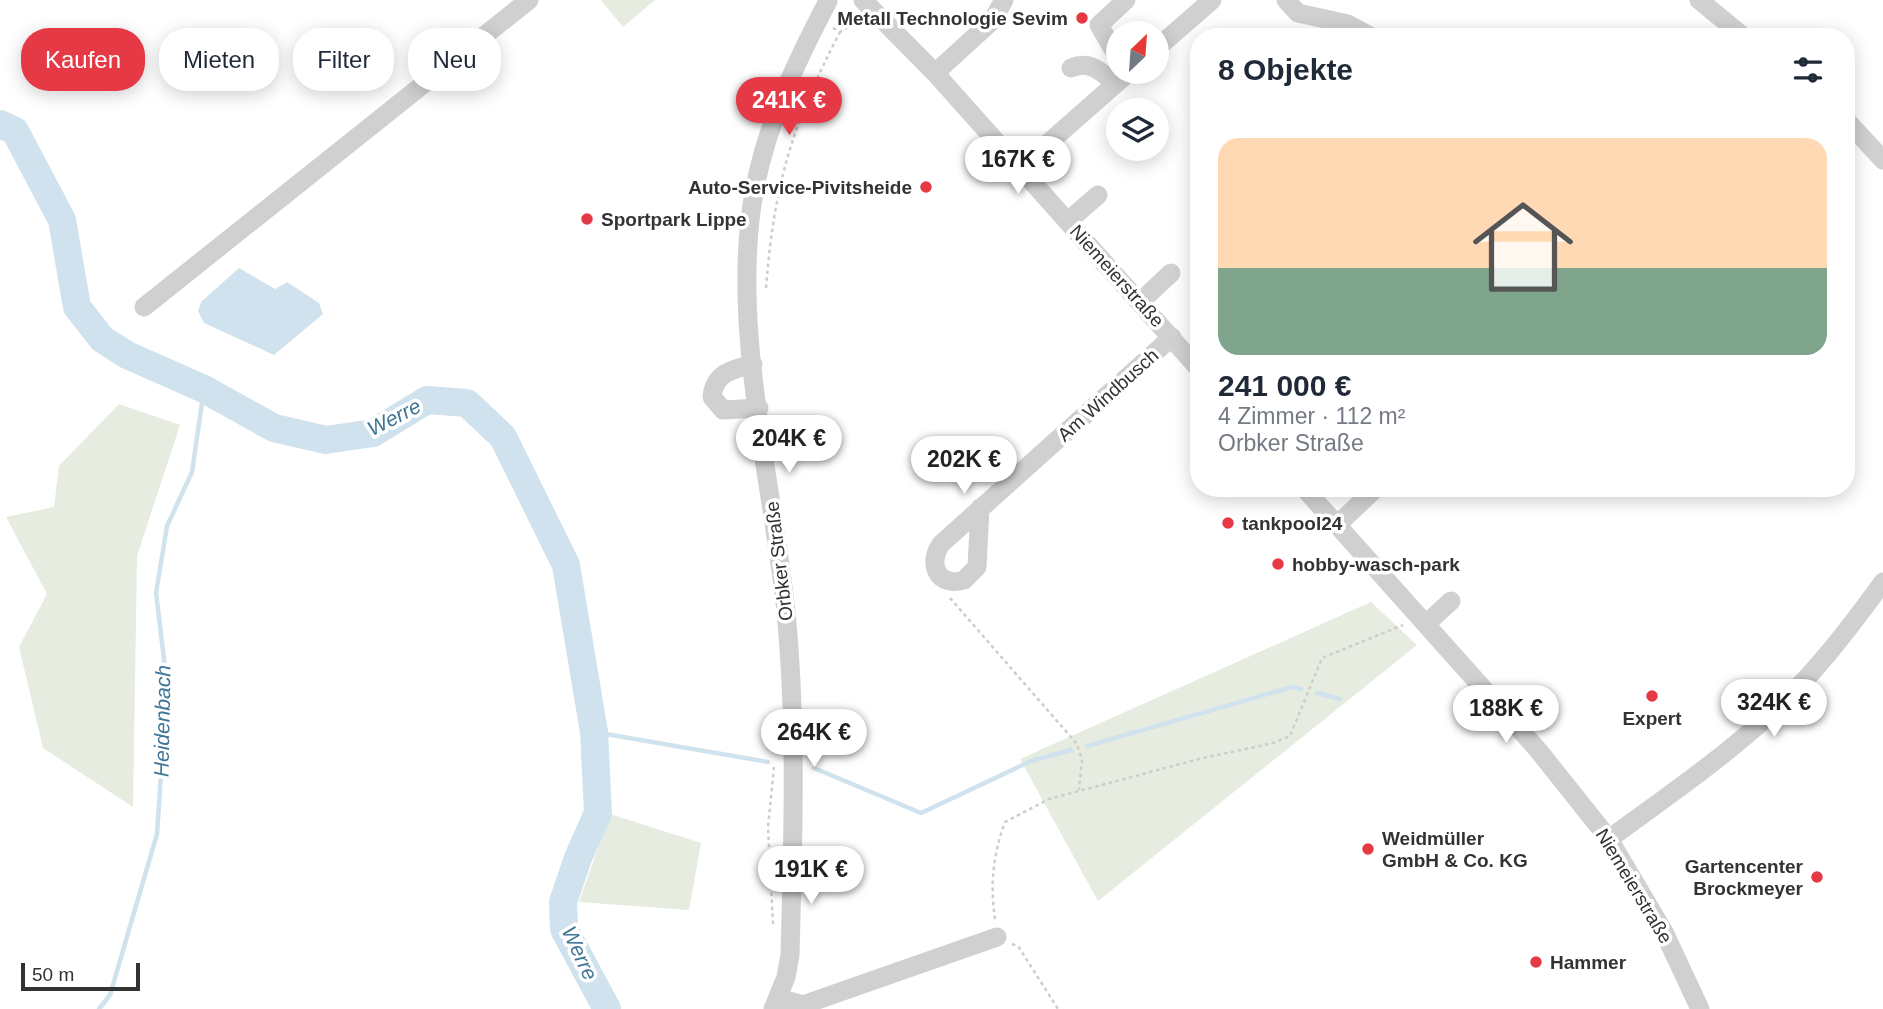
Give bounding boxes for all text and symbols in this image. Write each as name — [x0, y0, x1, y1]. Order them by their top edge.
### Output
place label: Metall Technologie Sevim — [837, 8, 1068, 29]
marker: Metall Technologie Sevim — [1074, 10, 1090, 26]
north arrow — [1106, 21, 1169, 84]
map controls — [1106, 21, 1169, 161]
chip: Kaufen — [21, 28, 145, 91]
chip: Mieten — [159, 28, 279, 91]
chip: Filter — [293, 28, 394, 91]
chip: Neu — [408, 28, 501, 91]
icon: filters — [1789, 51, 1827, 89]
text: 8 Objekte — [1218, 53, 1353, 86]
pin: 241K € — [732, 78, 846, 137]
text: 241K € — [752, 87, 826, 113]
button: layers — [1106, 98, 1169, 161]
pin: 167K € — [961, 136, 1075, 196]
text: 167K € — [981, 146, 1055, 172]
place label: Auto-Service-Pivitsheide — [688, 177, 912, 198]
marker: Auto-Service-Pivitsheide — [918, 179, 934, 195]
icon: home — [1460, 184, 1586, 310]
place label: Sportpark Lippe — [601, 209, 747, 230]
marker: Sportpark Lippe — [579, 211, 595, 227]
street label: Niemeierstraße — [1066, 221, 1168, 331]
street label: Am Windbusch — [1053, 344, 1163, 446]
text: 241 000 € — [1218, 369, 1351, 402]
water label: Werre — [363, 394, 425, 440]
text: 4 Zimmer · 112 m² — [1218, 403, 1405, 429]
pin: 204K € — [732, 416, 846, 475]
text: 204K € — [752, 425, 826, 451]
text: Orbker Straße — [1218, 430, 1364, 456]
pin: 202K € — [907, 436, 1021, 496]
text: 202K € — [927, 446, 1001, 472]
street label: Orbker Straße — [761, 500, 797, 622]
place label: tankpool24 — [1242, 513, 1343, 534]
marker: tankpool24 — [1220, 515, 1236, 531]
place label: hobby-wasch-park — [1292, 554, 1460, 575]
marker: hobby-wasch-park — [1270, 556, 1286, 572]
water label: Heidenbach — [150, 665, 174, 777]
pin: 324K € — [1717, 680, 1831, 739]
pin: 188K € — [1449, 686, 1563, 745]
marker: Expert — [1644, 688, 1660, 704]
text: 324K € — [1737, 689, 1811, 715]
text: 188K € — [1469, 695, 1543, 721]
place label: Expert — [1622, 708, 1682, 729]
pin: 264K € — [757, 710, 871, 769]
text: 264K € — [777, 719, 851, 745]
street label: Niemeierstraße — [1592, 825, 1676, 947]
place label: Weidmüller GmbH & Co. KG — [1382, 828, 1528, 871]
marker: Weidmüller GmbH & Co. KG — [1360, 841, 1376, 857]
pin: 191K € — [754, 846, 868, 906]
text: 191K € — [774, 856, 848, 882]
place label: Gartencenter Brockmeyer — [1685, 856, 1804, 899]
marker: Gartencenter Brockmeyer — [1809, 869, 1825, 885]
water label: Werre — [558, 922, 602, 984]
place label: Hammer — [1550, 952, 1627, 973]
marker: Hammer — [1528, 954, 1544, 970]
scale bar — [21, 960, 140, 992]
text: 50 m — [32, 964, 74, 985]

